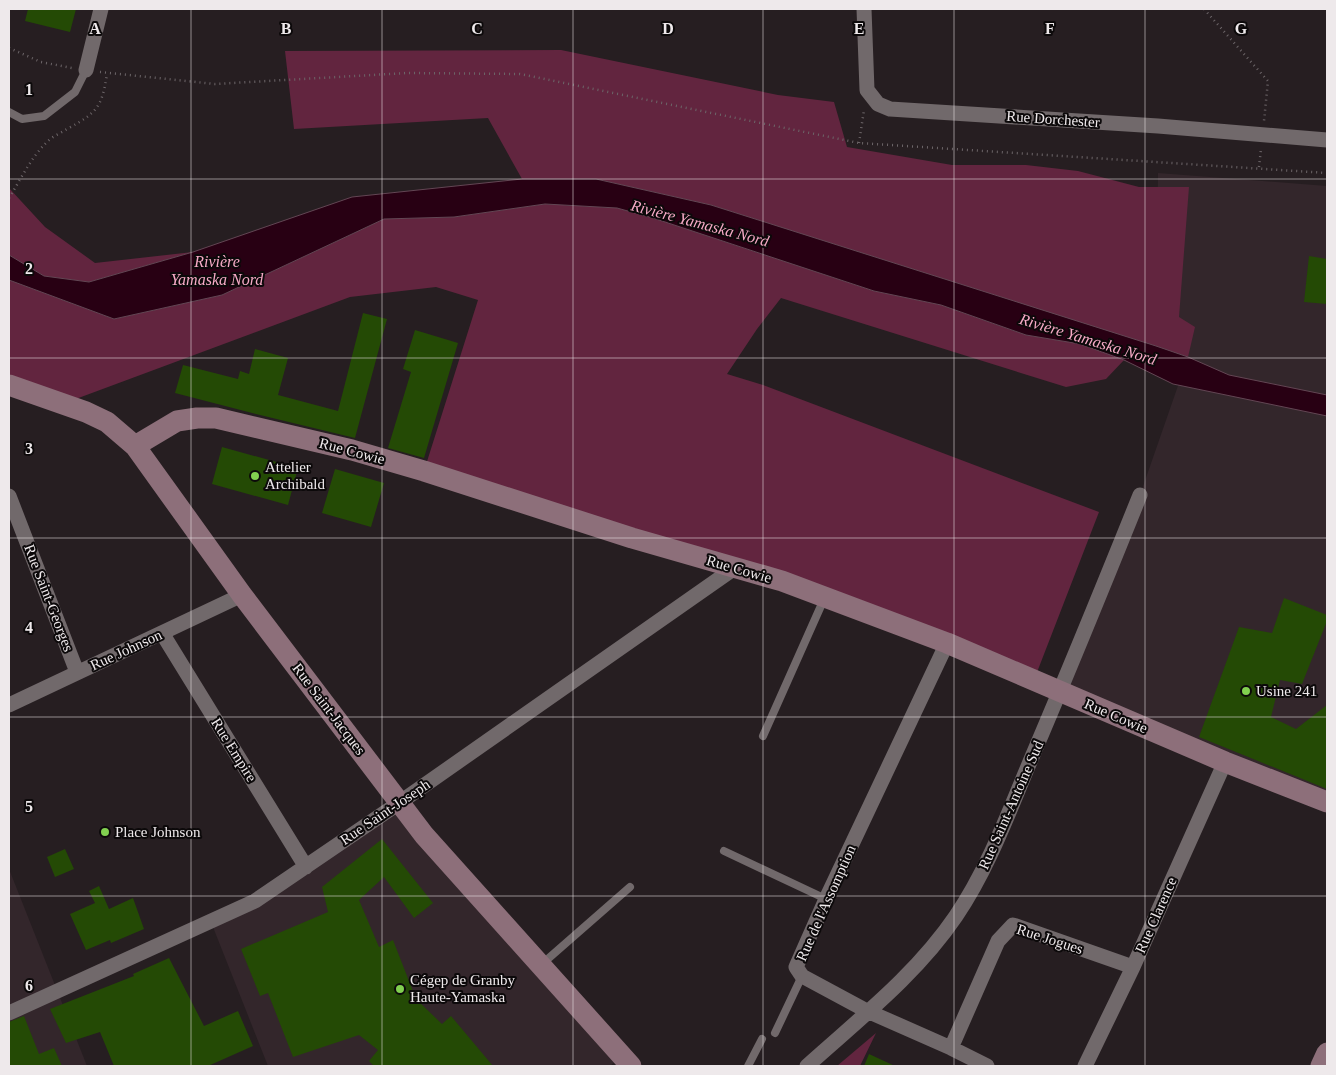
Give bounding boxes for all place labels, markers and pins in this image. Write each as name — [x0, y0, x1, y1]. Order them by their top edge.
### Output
place label: Attelier Archibald — [265, 459, 325, 492]
marker: Attelier Archibald — [249, 470, 261, 482]
place label: Usine 241 — [1256, 683, 1317, 699]
marker: Usine 241 — [1240, 685, 1252, 697]
place label: Place Johnson — [115, 824, 201, 840]
marker: Place Johnson — [99, 826, 111, 838]
place label: Cégep de Granby Haute-Yamaska — [410, 972, 515, 1005]
marker: Cégep de Granby Haute-Yamaska — [394, 983, 406, 995]

